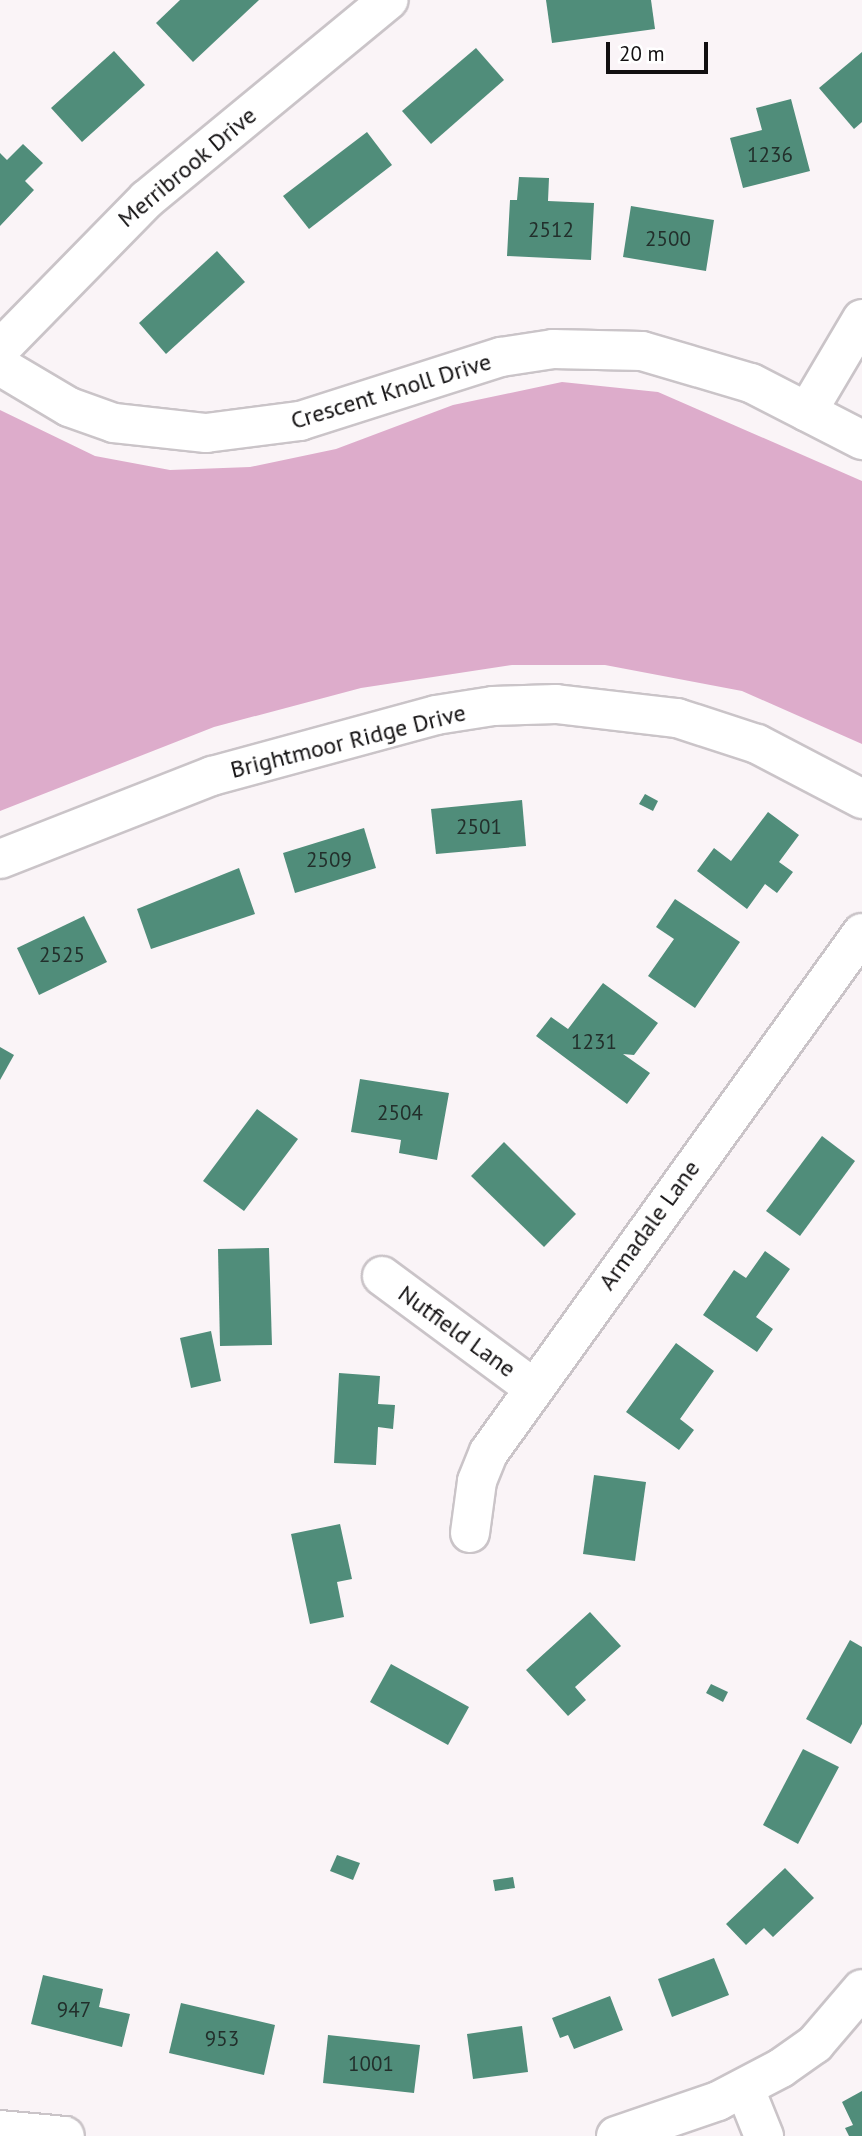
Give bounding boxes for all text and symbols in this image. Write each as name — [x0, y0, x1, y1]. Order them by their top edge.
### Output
scale bar — [610, 28, 712, 72]
text: 20 m — [619, 40, 665, 67]
street label: Merribrook Drive — [112, 101, 262, 233]
house number: 1236 — [747, 142, 793, 168]
house number: 2512 — [528, 217, 574, 243]
house number: 2500 — [645, 226, 691, 252]
street label: Crescent Knoll Drive — [287, 347, 495, 435]
street label: Brightmoor Ridge Drive — [227, 698, 469, 784]
house number: 2501 — [456, 814, 502, 840]
house number: 2509 — [306, 847, 352, 873]
house number: 2525 — [39, 942, 85, 968]
house number: 1231 — [571, 1029, 617, 1055]
house number: 2504 — [377, 1100, 423, 1126]
street label: Armadale Lane — [592, 1155, 706, 1295]
street label: Nutfield Lane — [393, 1279, 521, 1383]
house number: 947 — [57, 1997, 91, 2023]
house number: 953 — [205, 2026, 239, 2052]
house number: 1001 — [348, 2051, 394, 2077]

